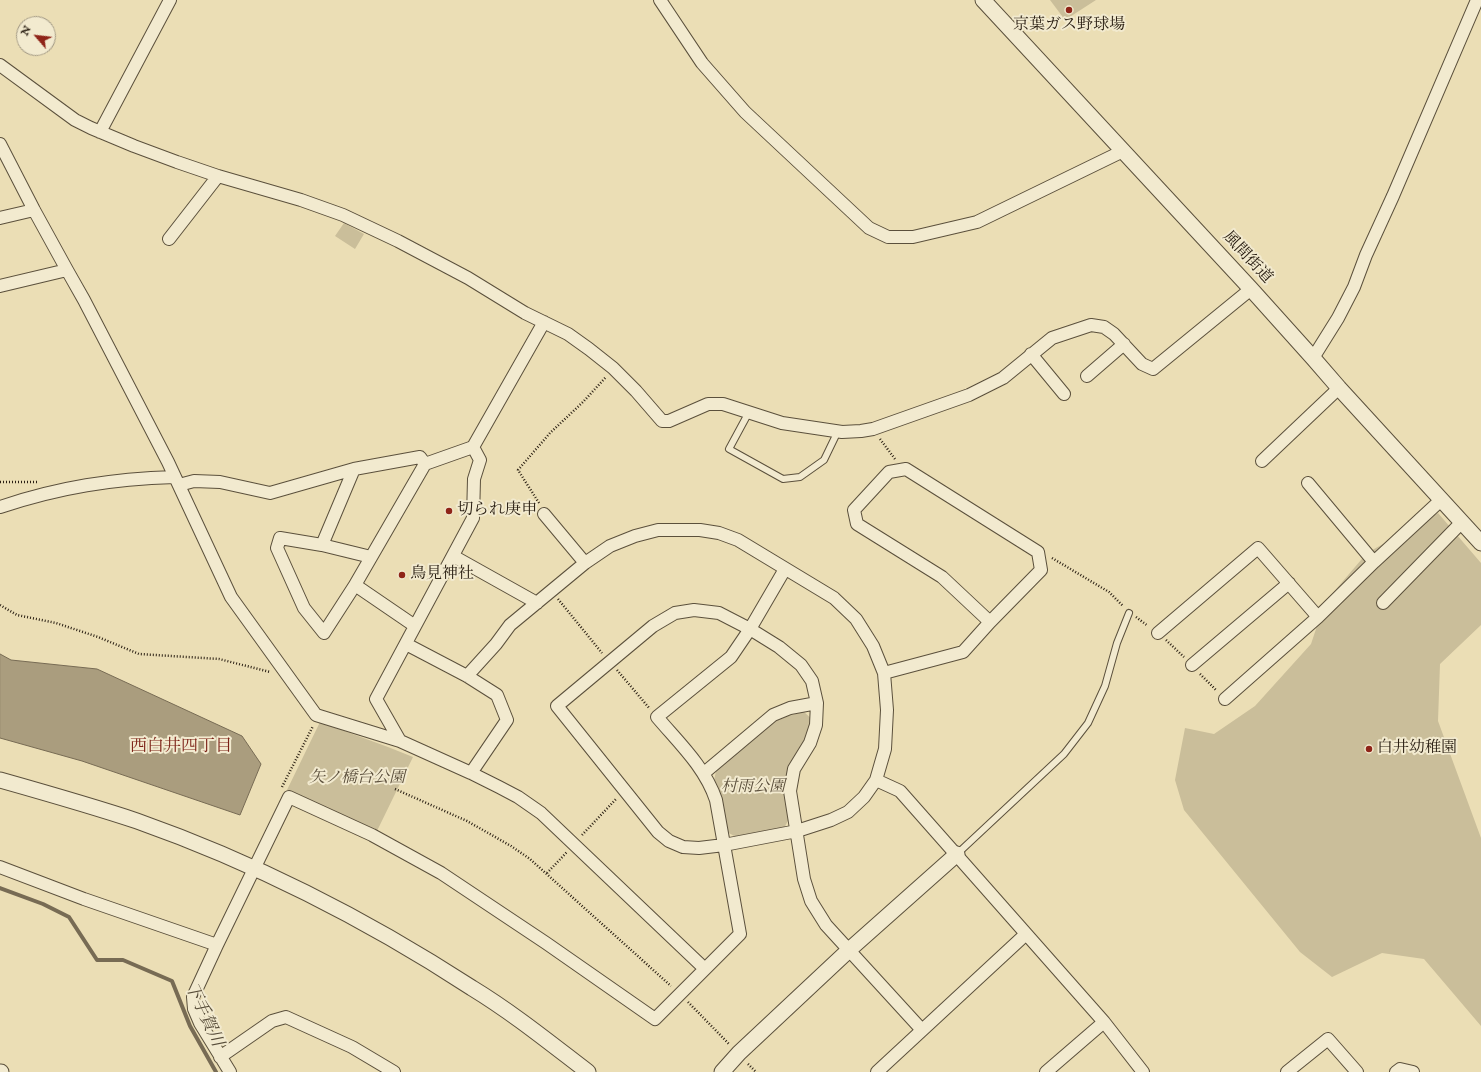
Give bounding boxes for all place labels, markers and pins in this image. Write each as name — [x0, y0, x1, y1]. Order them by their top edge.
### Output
marker: 京葉ガス野球場 — [1064, 5, 1074, 15]
place label: 京葉ガス野球場 — [1013, 16, 1125, 36]
place label: 切られ庚申 — [457, 501, 537, 521]
marker: 切られ庚申 — [444, 506, 454, 516]
place label: 鳥見神社 — [410, 565, 474, 585]
marker: 鳥見神社 — [397, 570, 407, 580]
place label: 白井幼稚園 — [1377, 739, 1457, 759]
marker: 白井幼稚園 — [1364, 744, 1374, 754]

